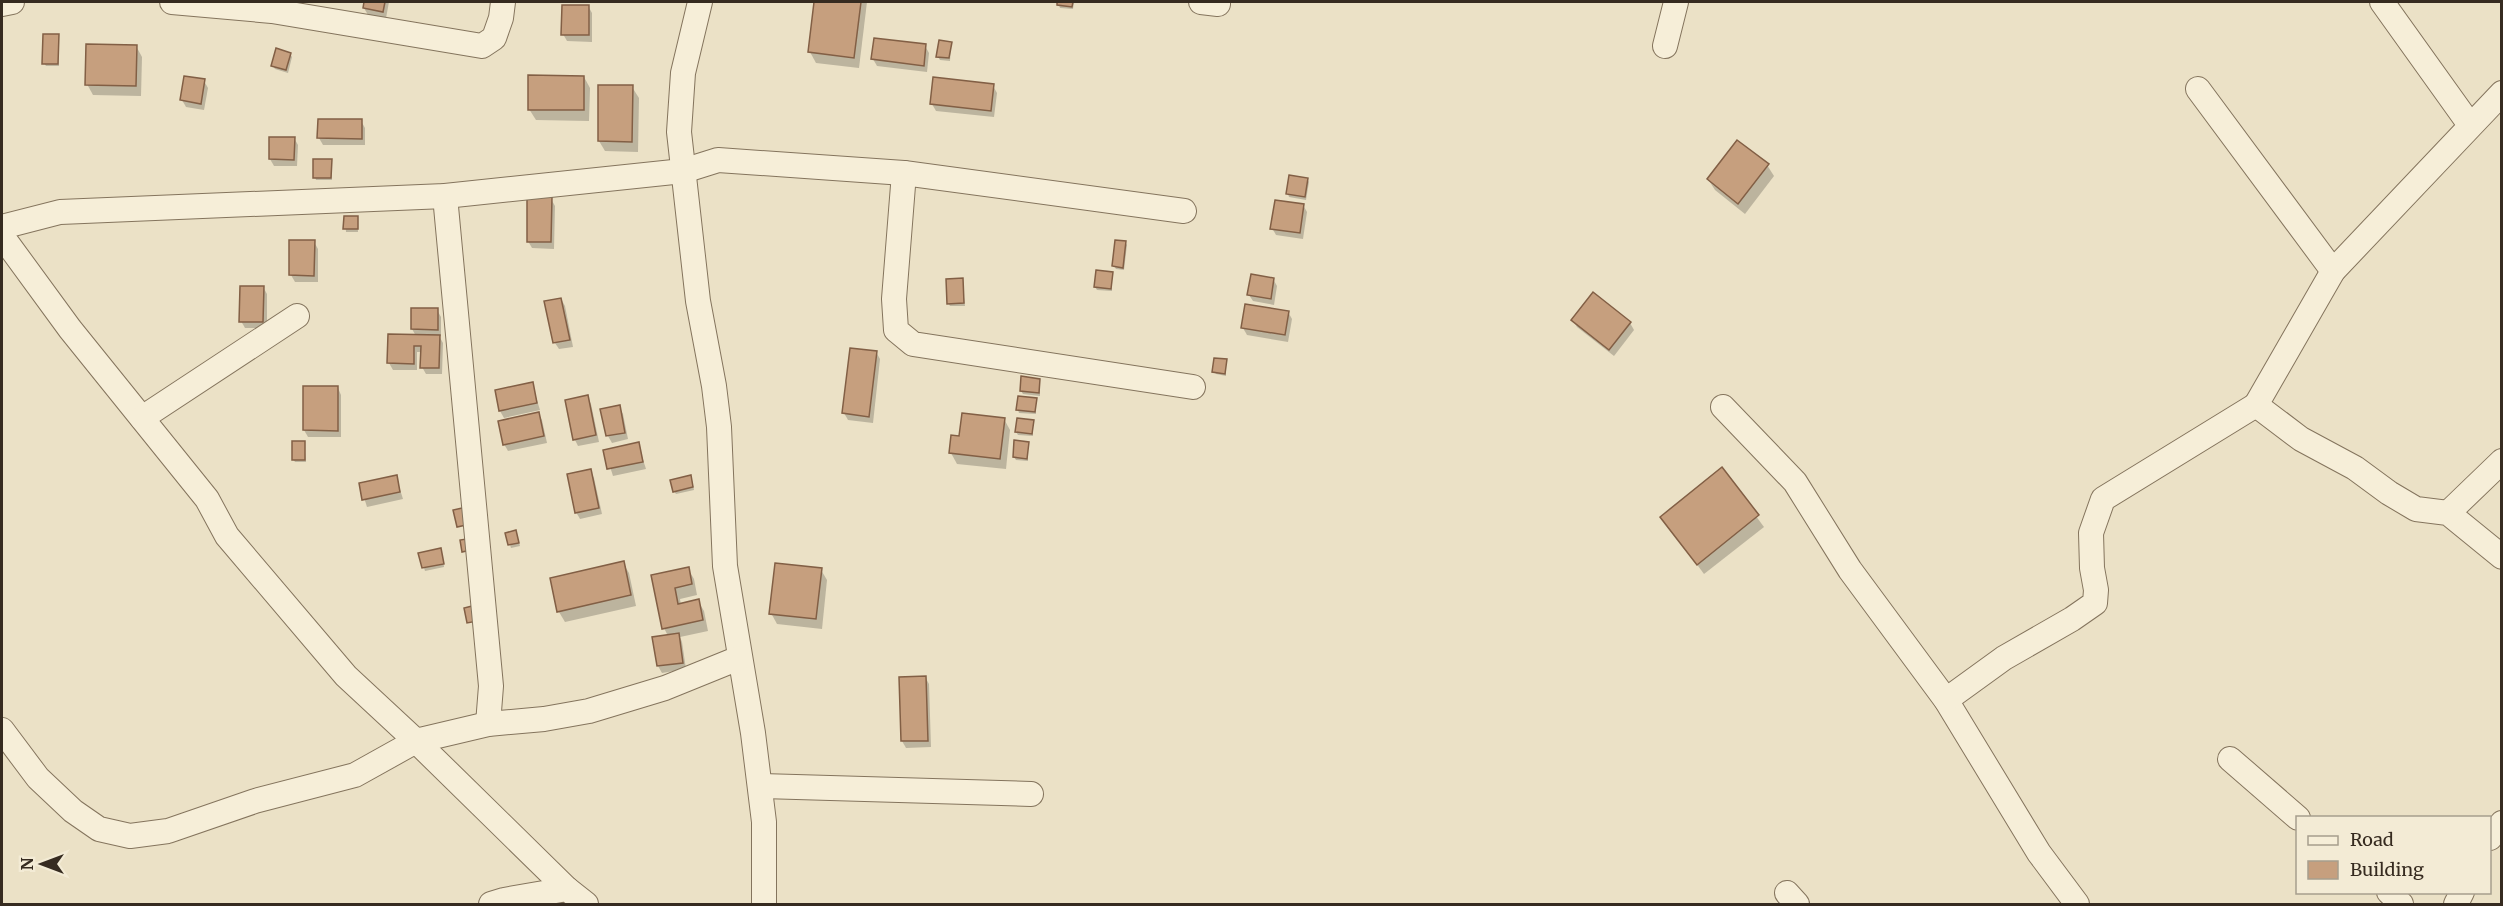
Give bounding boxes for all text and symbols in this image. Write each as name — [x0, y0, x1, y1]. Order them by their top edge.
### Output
legend — [2296, 816, 2491, 894]
text: Road — [2350, 828, 2394, 851]
north arrow — [12, 834, 72, 894]
text: N — [17, 857, 37, 870]
text: Building — [2350, 858, 2424, 881]

